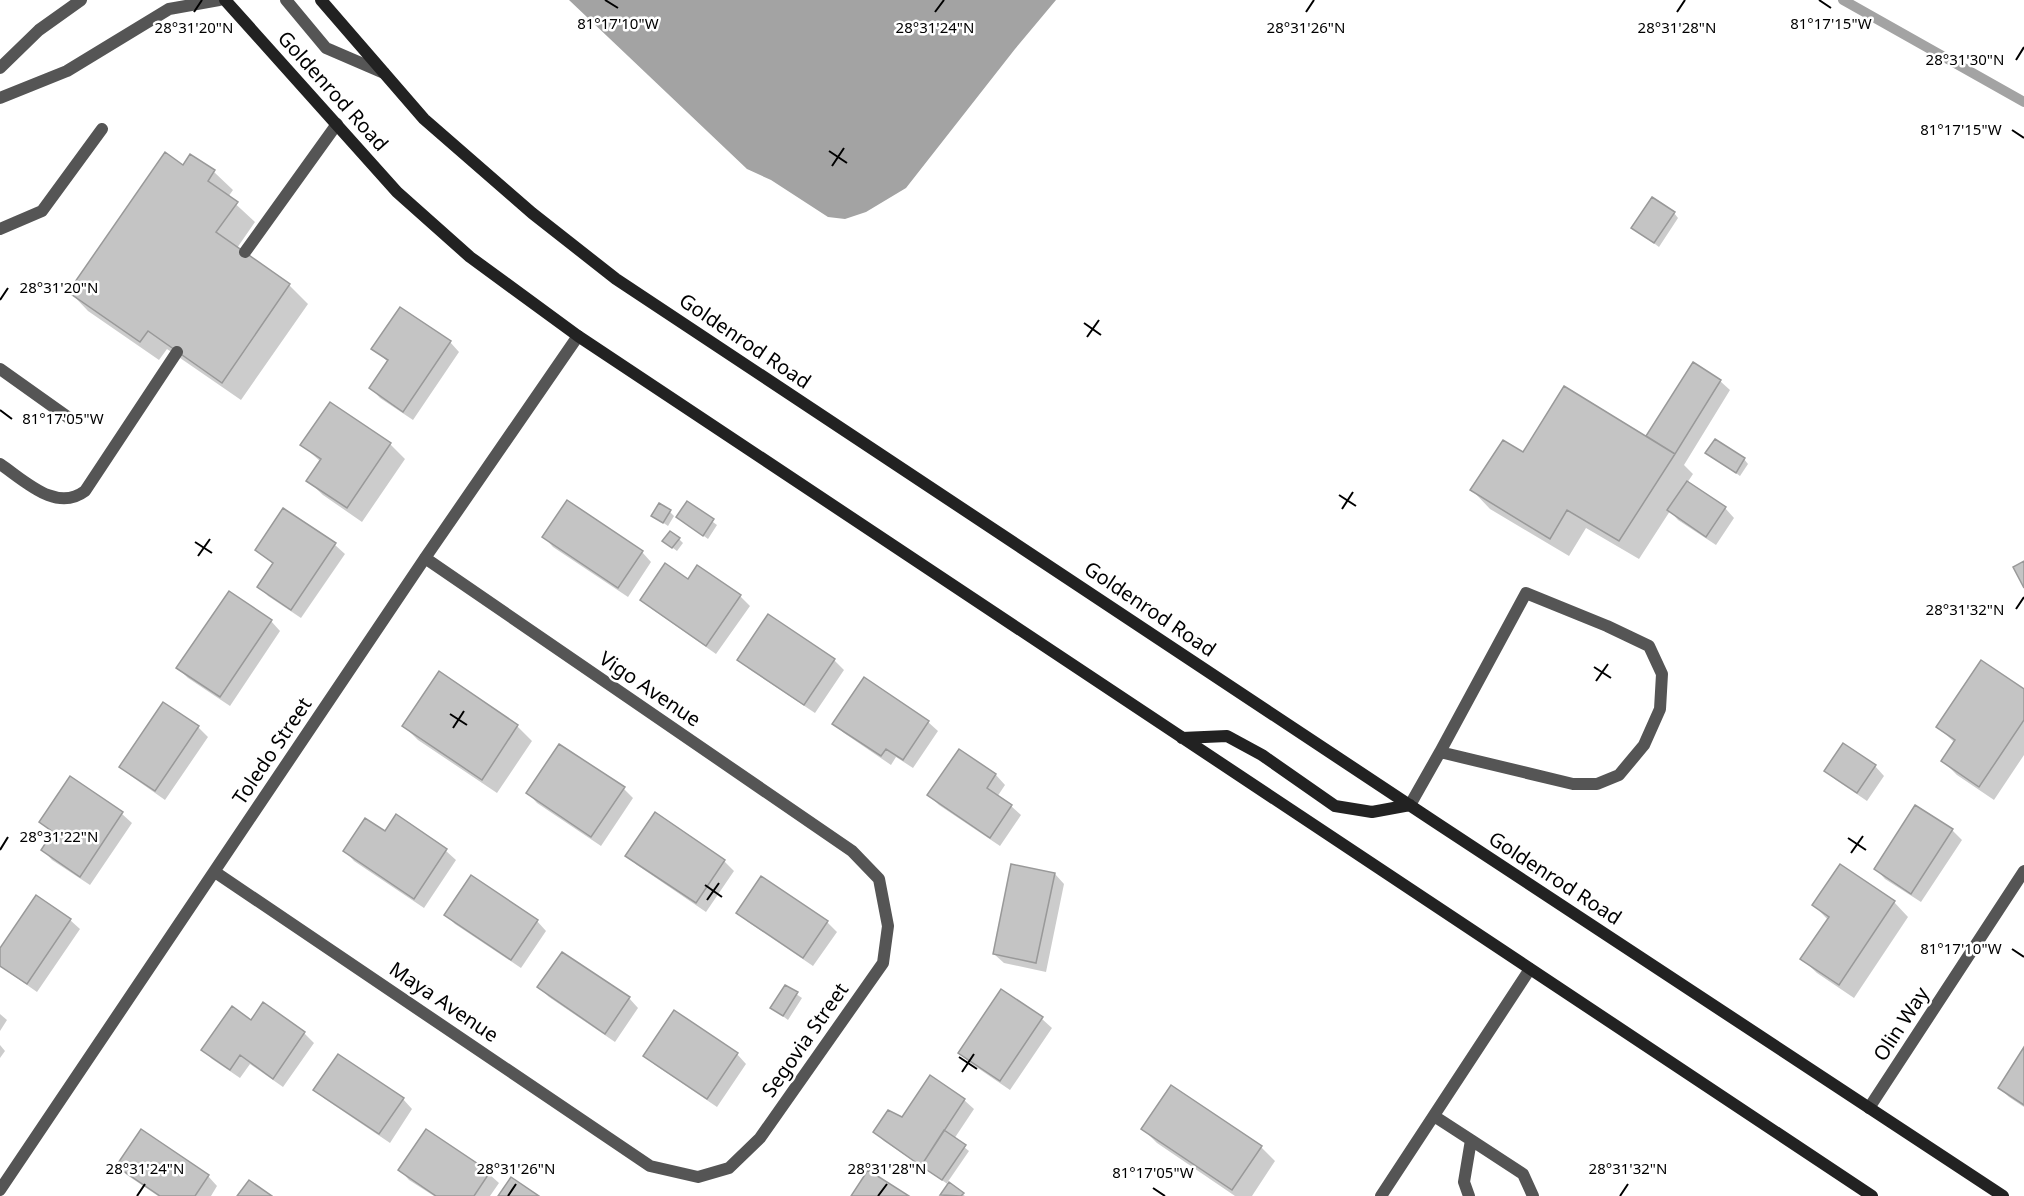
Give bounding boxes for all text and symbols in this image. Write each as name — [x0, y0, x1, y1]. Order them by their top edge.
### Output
text: 81°17'10"W — [577, 13, 659, 33]
text: 81°17'15"W — [1790, 13, 1872, 33]
text: 28°31'20"N — [155, 17, 233, 37]
text: 28°31'24"N — [896, 17, 974, 37]
text: 28°31'26"N — [1267, 17, 1345, 37]
text: 28°31'28"N — [1638, 17, 1716, 37]
street label: Goldenrod Road — [272, 25, 395, 157]
text: 28°31'30"N — [1926, 49, 2004, 69]
text: 81°17'15"W — [1920, 119, 2002, 139]
text: 28°31'20"N — [20, 277, 98, 297]
street label: Goldenrod Road — [674, 287, 816, 395]
text: 81°17'05"W — [22, 408, 104, 428]
street label: Goldenrod Road — [1079, 555, 1221, 663]
text: 28°31'32"N — [1926, 599, 2004, 619]
street label: Vigo Avenue — [594, 645, 706, 732]
street label: Toledo Street — [226, 692, 317, 810]
street label: Goldenrod Road — [1484, 825, 1627, 931]
text: 28°31'22"N — [20, 826, 98, 846]
text: 81°17'10"W — [1920, 938, 2002, 958]
street label: Maya Avenue — [384, 955, 504, 1048]
street label: Segovia Street — [755, 977, 854, 1102]
street label: Olin Way — [1867, 981, 1935, 1066]
text: 28°31'24"N — [106, 1158, 184, 1178]
text: 28°31'26"N — [477, 1158, 555, 1178]
text: 28°31'28"N — [848, 1158, 926, 1178]
text: 28°31'32"N — [1589, 1158, 1667, 1178]
text: 81°17'05"W — [1112, 1162, 1194, 1182]

